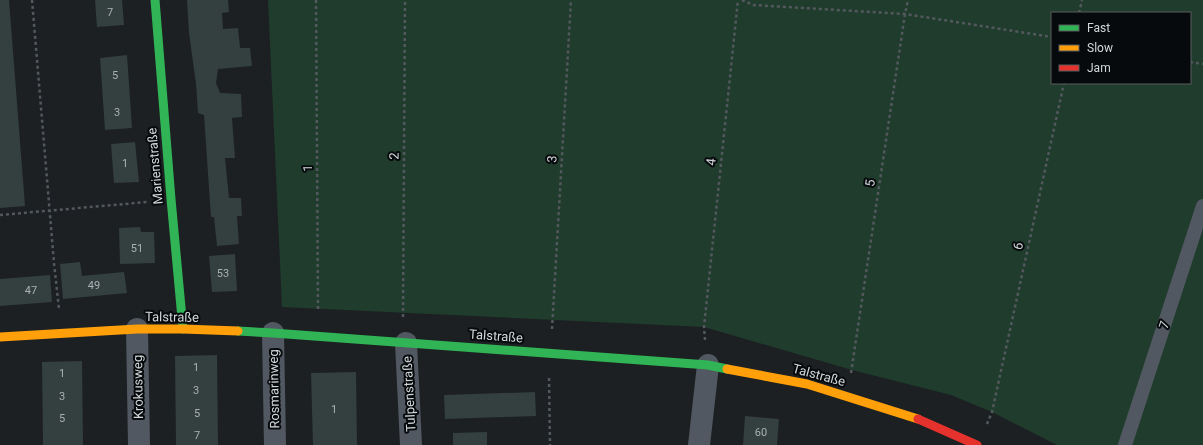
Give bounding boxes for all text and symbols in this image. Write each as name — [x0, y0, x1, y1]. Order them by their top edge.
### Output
house number: 7 — [107, 6, 113, 19]
legend — [1051, 12, 1191, 84]
text: Fast — [1087, 21, 1110, 35]
text: Slow — [1087, 41, 1113, 55]
text: Jam — [1087, 61, 1111, 75]
house number: 5 — [112, 69, 118, 82]
house number: 3 — [114, 106, 120, 119]
street label: Marienstraße — [144, 127, 166, 205]
street label: 2 — [386, 152, 402, 160]
street label: 3 — [544, 155, 560, 163]
house number: 1 — [122, 157, 128, 170]
street label: 4 — [703, 157, 719, 166]
street label: 1 — [300, 164, 315, 172]
street label: 5 — [862, 178, 878, 188]
street label: 6 — [1010, 241, 1026, 251]
house number: 51 — [131, 242, 143, 255]
house number: 53 — [217, 267, 229, 280]
house number: 49 — [88, 279, 100, 292]
house number: 47 — [25, 284, 37, 297]
street label: Talstraße — [145, 309, 199, 325]
street label: 7 — [1156, 319, 1172, 331]
street label: Talstraße — [468, 327, 524, 345]
street label: Rosmarinweg — [266, 349, 282, 429]
street label: Krokusweg — [130, 355, 146, 419]
street label: Tulpenstraße — [400, 356, 418, 432]
house number: 1 — [193, 361, 199, 374]
street label: Talstraße — [791, 361, 847, 389]
house number: 1 — [59, 367, 65, 380]
house number: 3 — [193, 384, 199, 397]
house number: 3 — [59, 390, 65, 403]
house number: 1 — [331, 403, 337, 416]
house number: 5 — [194, 407, 200, 420]
house number: 5 — [59, 412, 65, 425]
house number: 60 — [755, 426, 767, 439]
house number: 7 — [194, 429, 200, 442]

